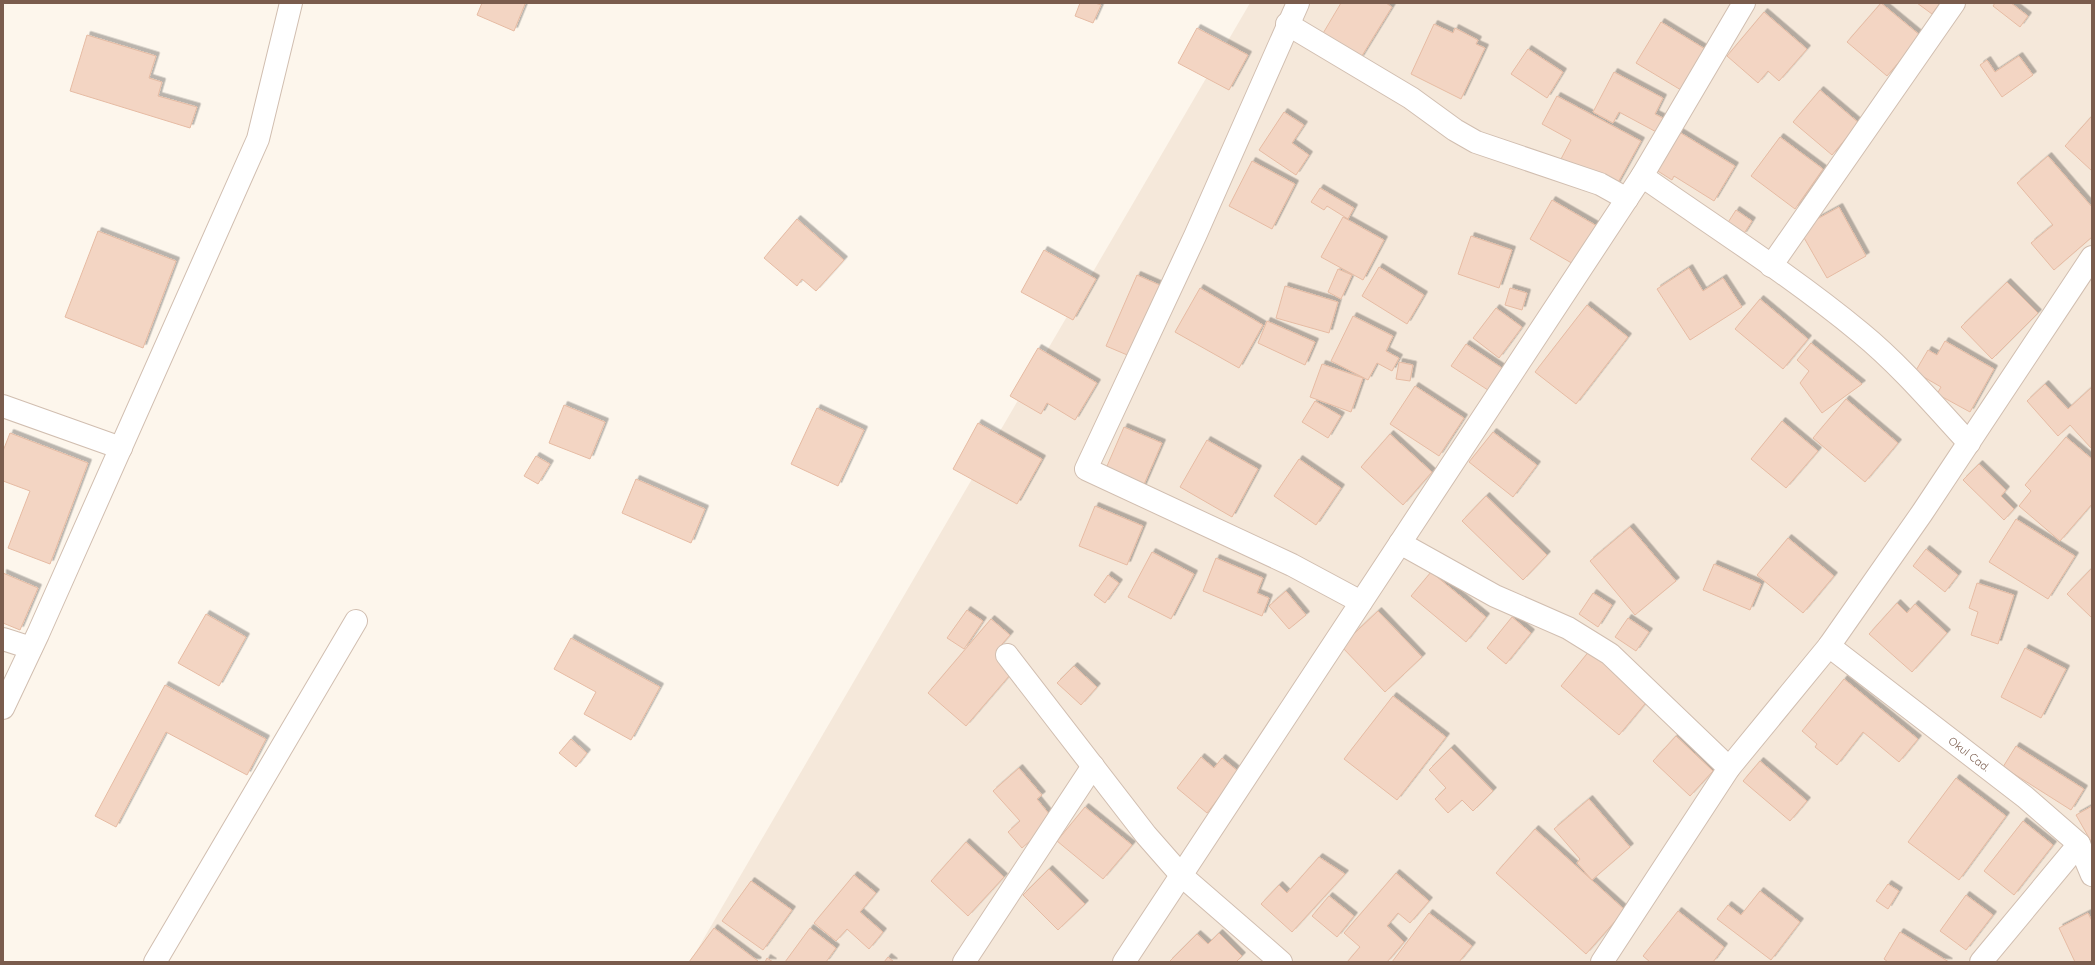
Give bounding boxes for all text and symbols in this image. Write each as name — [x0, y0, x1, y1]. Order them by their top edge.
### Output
street label: Okul Cad. — [1946, 734, 1993, 774]

